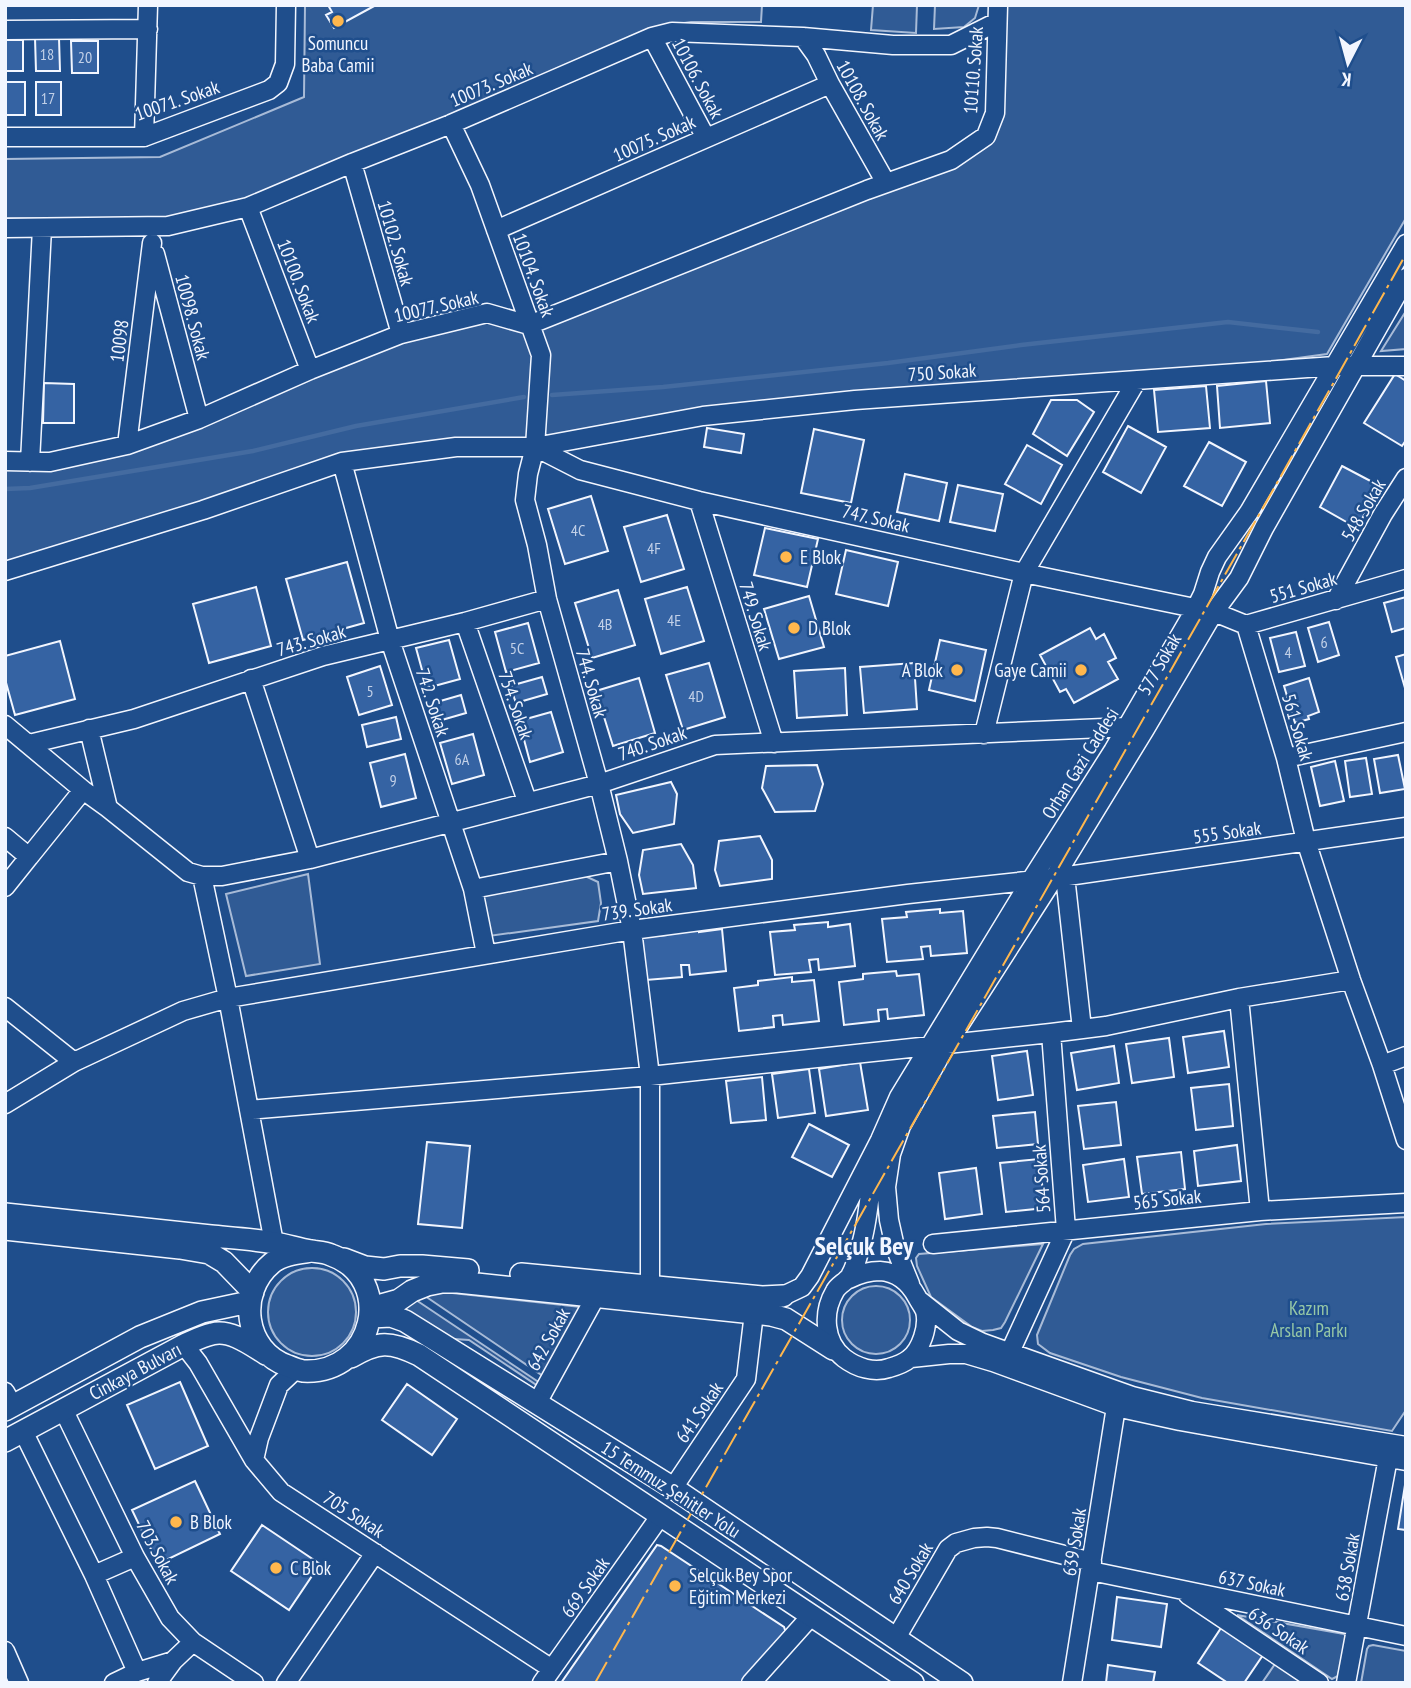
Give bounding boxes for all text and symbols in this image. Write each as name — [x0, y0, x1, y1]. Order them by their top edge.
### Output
marker: Somuncu Baba Camii — [330, 13, 346, 29]
street label: 10110. Sokak — [958, 25, 988, 115]
north arrow — [1313, 28, 1383, 98]
place label: Somuncu Baba Camii — [301, 31, 375, 77]
street label: 10106. Sokak — [667, 34, 729, 123]
house number: 18 — [40, 44, 54, 64]
house number: 20 — [78, 47, 92, 67]
street label: 10073. Sokak — [446, 56, 537, 112]
street label: 10108. Sokak — [831, 56, 895, 145]
text: K — [1340, 67, 1352, 92]
street label: 10071. Sokak — [132, 74, 223, 126]
house number: 17 — [41, 88, 55, 108]
street label: 10075. Sokak — [609, 109, 699, 167]
street label: 10102. Sokak — [372, 198, 420, 289]
street label: 10104. Sokak — [508, 230, 560, 321]
street label: 10100. Sokak — [272, 236, 326, 327]
street label: 10098. Sokak — [170, 272, 216, 363]
street label: 10077. Sokak — [391, 285, 481, 327]
street label: 10098 — [104, 318, 134, 364]
street label: 750 Sokak — [907, 358, 978, 386]
street label: 548 Sokak — [1336, 474, 1391, 546]
street label: 747. Sokak — [840, 499, 913, 538]
house number: 4C — [571, 520, 585, 540]
house number: 4F — [647, 538, 661, 558]
place label: E Blok — [800, 545, 842, 569]
marker: E Blok — [778, 549, 794, 565]
street label: 551 Sokak — [1267, 566, 1340, 608]
street label: 749. Sokak — [734, 579, 778, 654]
house number: 4E — [667, 610, 681, 630]
house number: 4B — [598, 614, 612, 634]
place label: D Blok — [808, 616, 852, 640]
street label: 743. Sokak — [274, 619, 349, 661]
marker: D Blok — [786, 620, 802, 636]
street label: 577 Sokak — [1132, 628, 1187, 699]
house number: 6 — [1320, 632, 1328, 652]
house number: 5C — [510, 638, 524, 658]
house number: 4 — [1284, 642, 1292, 662]
street label: 744. Sokak — [571, 646, 613, 721]
place label: A Blok — [902, 658, 944, 682]
place label: Gaye Camii — [994, 658, 1067, 682]
marker: A Blok — [949, 662, 965, 678]
marker: Gaye Camii — [1073, 662, 1089, 678]
street label: 742. Sokak — [411, 665, 455, 740]
street label: 754. Sokak — [493, 668, 539, 743]
house number: 5 — [366, 681, 374, 701]
house number: 4D — [688, 686, 704, 706]
street label: 561 Sokak — [1277, 691, 1319, 764]
street label: Orhan Gazi Caddesi — [1036, 703, 1124, 823]
street label: 740. Sokak — [615, 720, 690, 766]
house number: 6A — [455, 749, 470, 769]
house number: 9 — [389, 770, 397, 790]
street label: 555 Sokak — [1191, 815, 1263, 849]
street label: 739. Sokak — [600, 892, 674, 926]
street label: 564 Sokak — [1027, 1143, 1055, 1214]
street label: 565 Sokak — [1132, 1183, 1203, 1215]
district label: Selçuk Bey — [815, 1229, 914, 1262]
park label: Kazım Arslan Parkı — [1270, 1296, 1348, 1342]
street label: 642 Sokak — [521, 1303, 575, 1375]
street label: Cinkaya Bulvarı — [85, 1337, 185, 1405]
street label: 641 Sokak — [670, 1376, 728, 1447]
street label: 15 Temmuz Şehitler Yolu — [597, 1435, 745, 1543]
street label: 705 Sokak — [319, 1485, 390, 1543]
street label: 639 Sokak — [1057, 1506, 1091, 1578]
place label: B Blok — [190, 1510, 233, 1534]
marker: B Blok — [168, 1514, 184, 1530]
street label: 703 Sokak — [131, 1516, 185, 1588]
street label: 638 Sokak — [1329, 1531, 1365, 1603]
street label: 640 Sokak — [882, 1537, 938, 1608]
street label: 669 Sokak — [556, 1552, 615, 1622]
place label: C Blok — [290, 1556, 332, 1580]
marker: C Blok — [268, 1560, 284, 1576]
place label: Selçuk Bey Spor Eğitim Merkezi — [689, 1563, 793, 1609]
street label: 637 Sokak — [1216, 1564, 1288, 1602]
marker: Selçuk Bey Spor Eğitim Merkezi — [667, 1578, 683, 1594]
street label: 636 Sokak — [1244, 1601, 1315, 1659]

